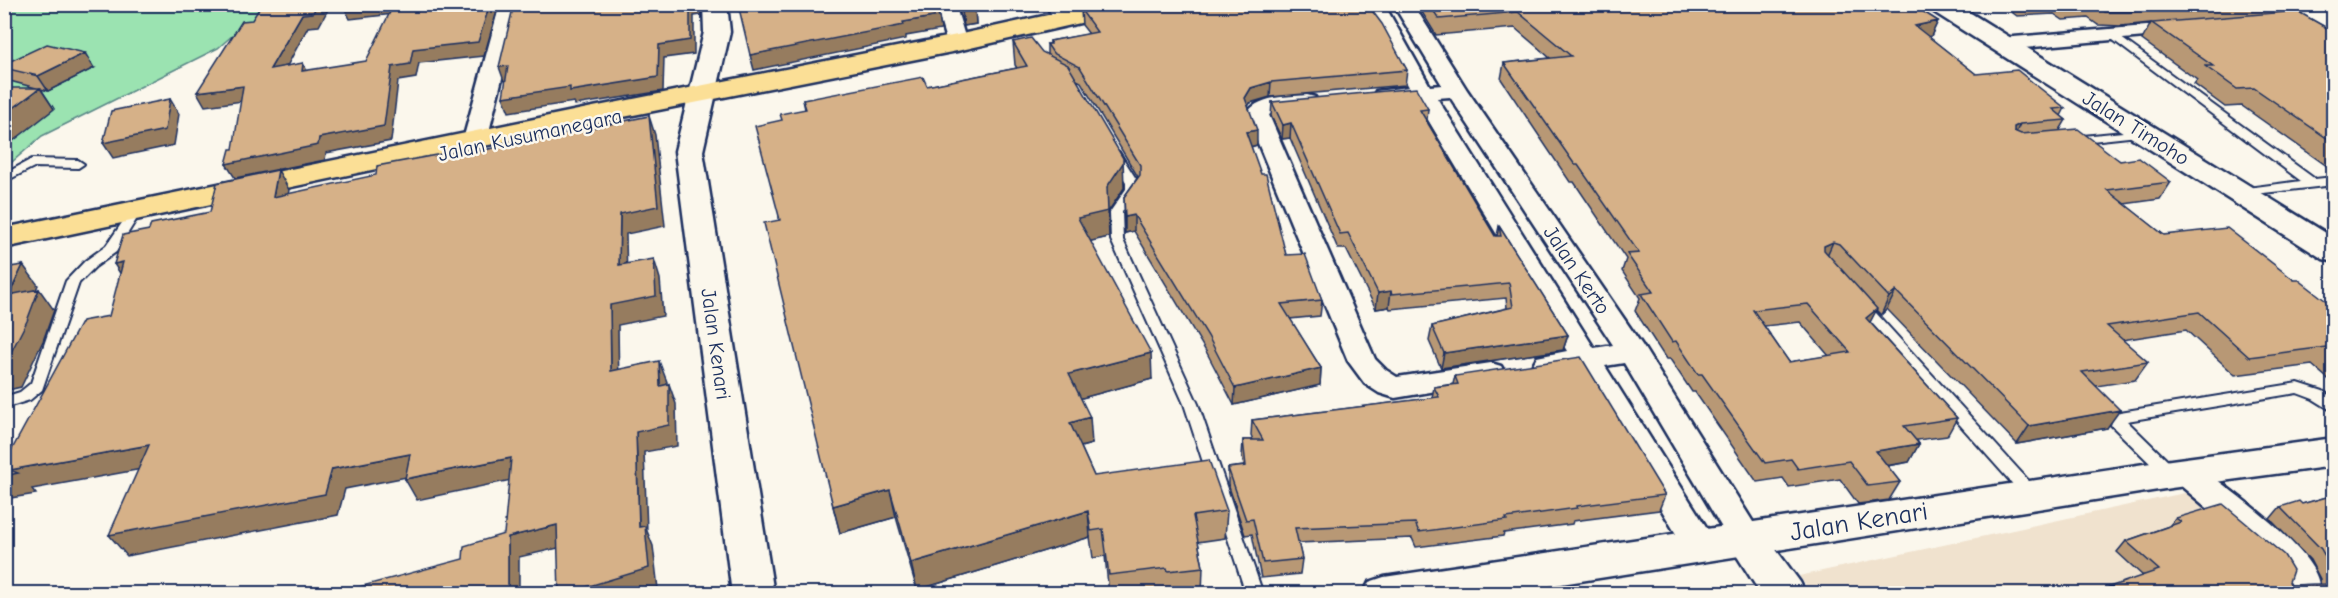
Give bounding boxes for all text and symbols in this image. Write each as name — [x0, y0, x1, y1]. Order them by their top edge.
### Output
street label: Jalan Timoho — [2078, 86, 2194, 170]
street label: Jalan Kusumanegara — [436, 104, 624, 166]
street label: Jalan Kerto — [1539, 221, 1615, 319]
street label: Jalan Kenari — [696, 287, 736, 401]
street label: Jalan Kenari — [1788, 496, 1930, 548]

